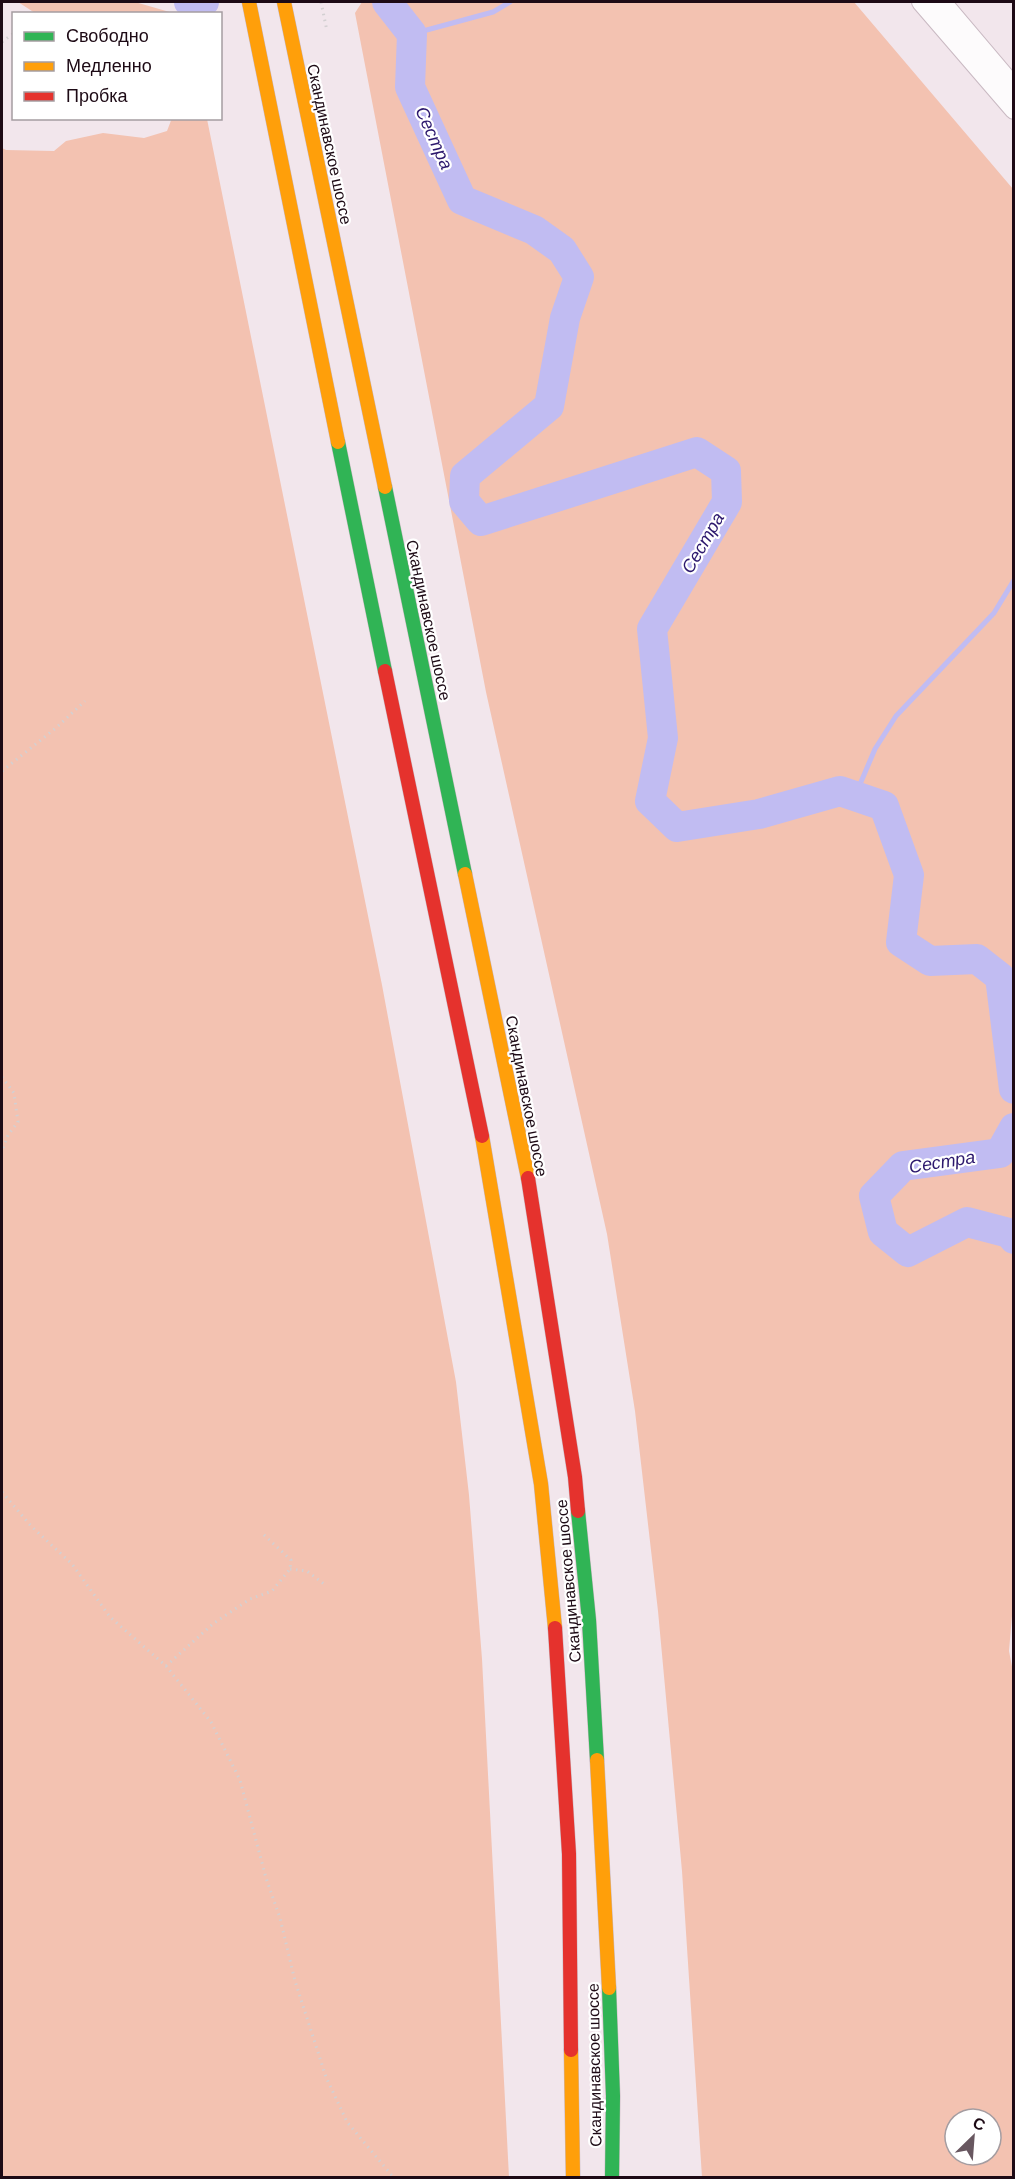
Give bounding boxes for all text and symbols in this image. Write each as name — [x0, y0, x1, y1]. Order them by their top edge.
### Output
legend — [12, 12, 222, 120]
text: Свободно — [66, 24, 149, 46]
text: Медленно — [66, 54, 152, 76]
street label: Скандинавское шоссе — [304, 62, 357, 226]
text: Пробка — [66, 84, 129, 106]
water label: Сестра — [411, 103, 459, 172]
water label: Сестра — [676, 508, 728, 577]
street label: Скандинавское шоссе — [403, 538, 456, 702]
street label: Скандинавское шоссе — [503, 1014, 552, 1178]
water label: Сестра — [907, 1145, 976, 1177]
street label: Скандинавское шоссе — [551, 1499, 584, 1663]
street label: Скандинавское шоссе — [583, 1983, 604, 2147]
north arrow — [943, 2107, 1003, 2167]
text: С — [970, 2112, 989, 2134]

